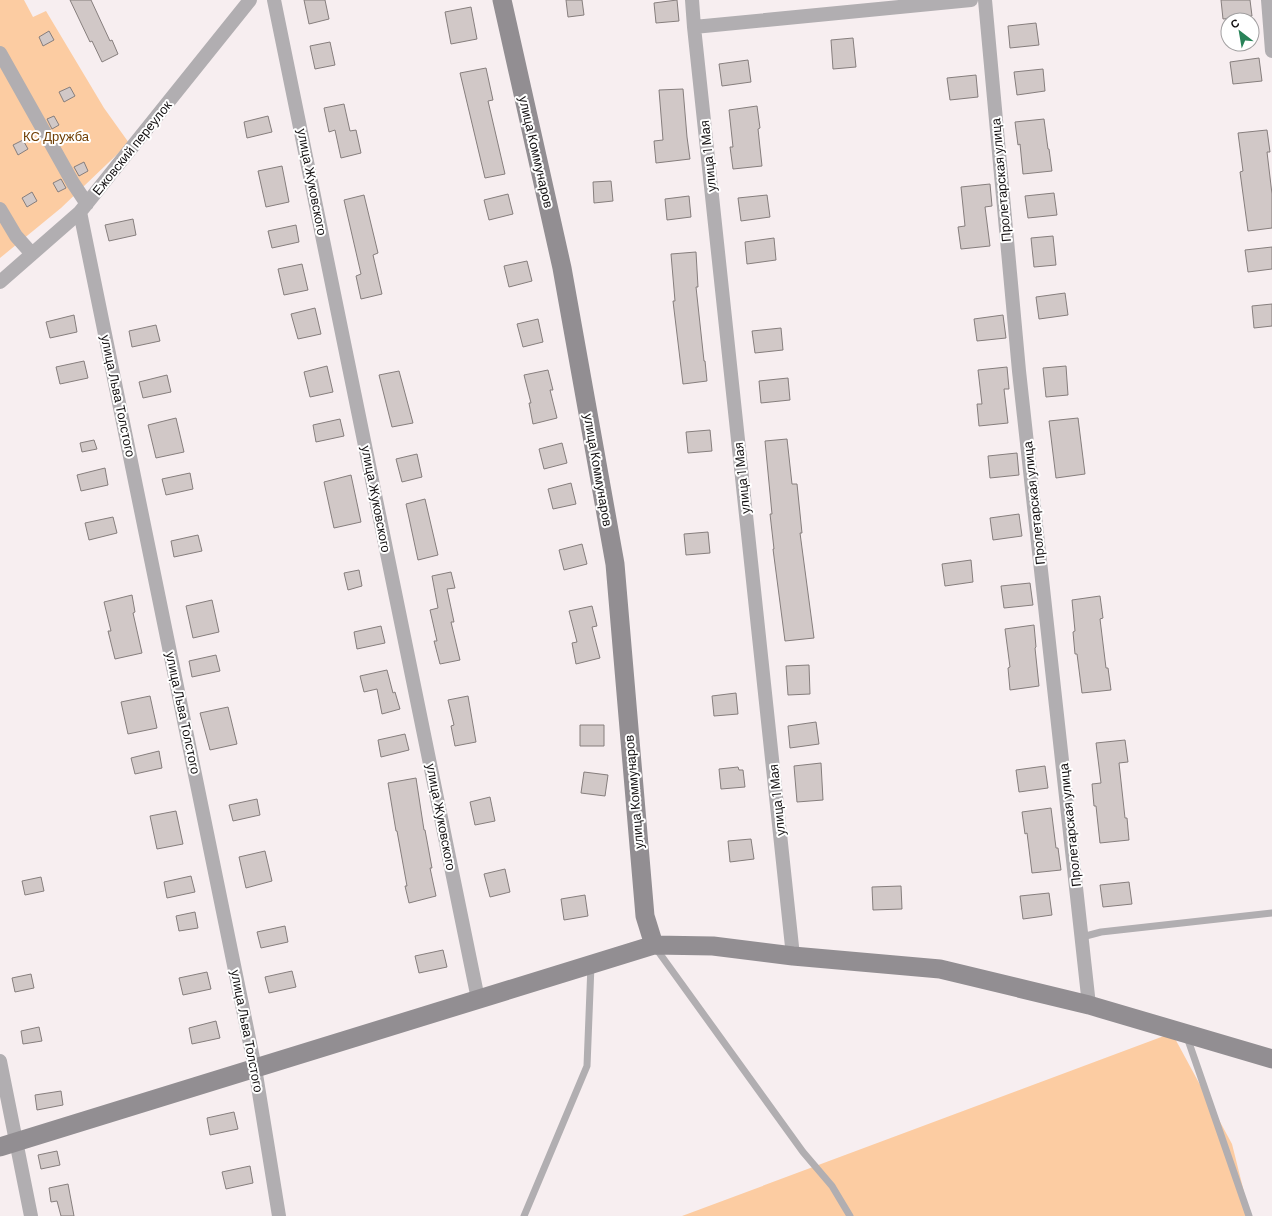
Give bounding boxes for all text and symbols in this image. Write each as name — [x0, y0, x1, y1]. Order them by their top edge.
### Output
north arrow — [1220, 12, 1260, 52]
text: С — [1228, 15, 1242, 31]
street label: улица Коммунаров — [515, 94, 557, 210]
street label: Ежовский переулок — [89, 97, 176, 199]
street label: Пролетарская улица — [987, 117, 1015, 243]
street label: улица 1 Мая — [696, 119, 720, 193]
street label: улица Жуковского — [293, 127, 331, 237]
park label: КС Дружба — [23, 128, 90, 145]
street label: улица Льва Толстого — [97, 333, 139, 459]
street label: улица Коммунаров — [580, 412, 616, 528]
street label: Пролетарская улица — [1019, 440, 1049, 566]
street label: улица 1 Мая — [730, 441, 754, 515]
street label: улица Жуковского — [357, 444, 395, 554]
street label: улица Льва Толстого — [162, 650, 204, 776]
street label: улица Коммунаров — [621, 734, 647, 850]
street label: улица Жуковского — [422, 762, 460, 872]
street label: Пролетарская улица — [1055, 762, 1085, 888]
street label: улица 1 Мая — [765, 763, 789, 837]
street label: улица Льва Толстого — [227, 968, 267, 1094]

